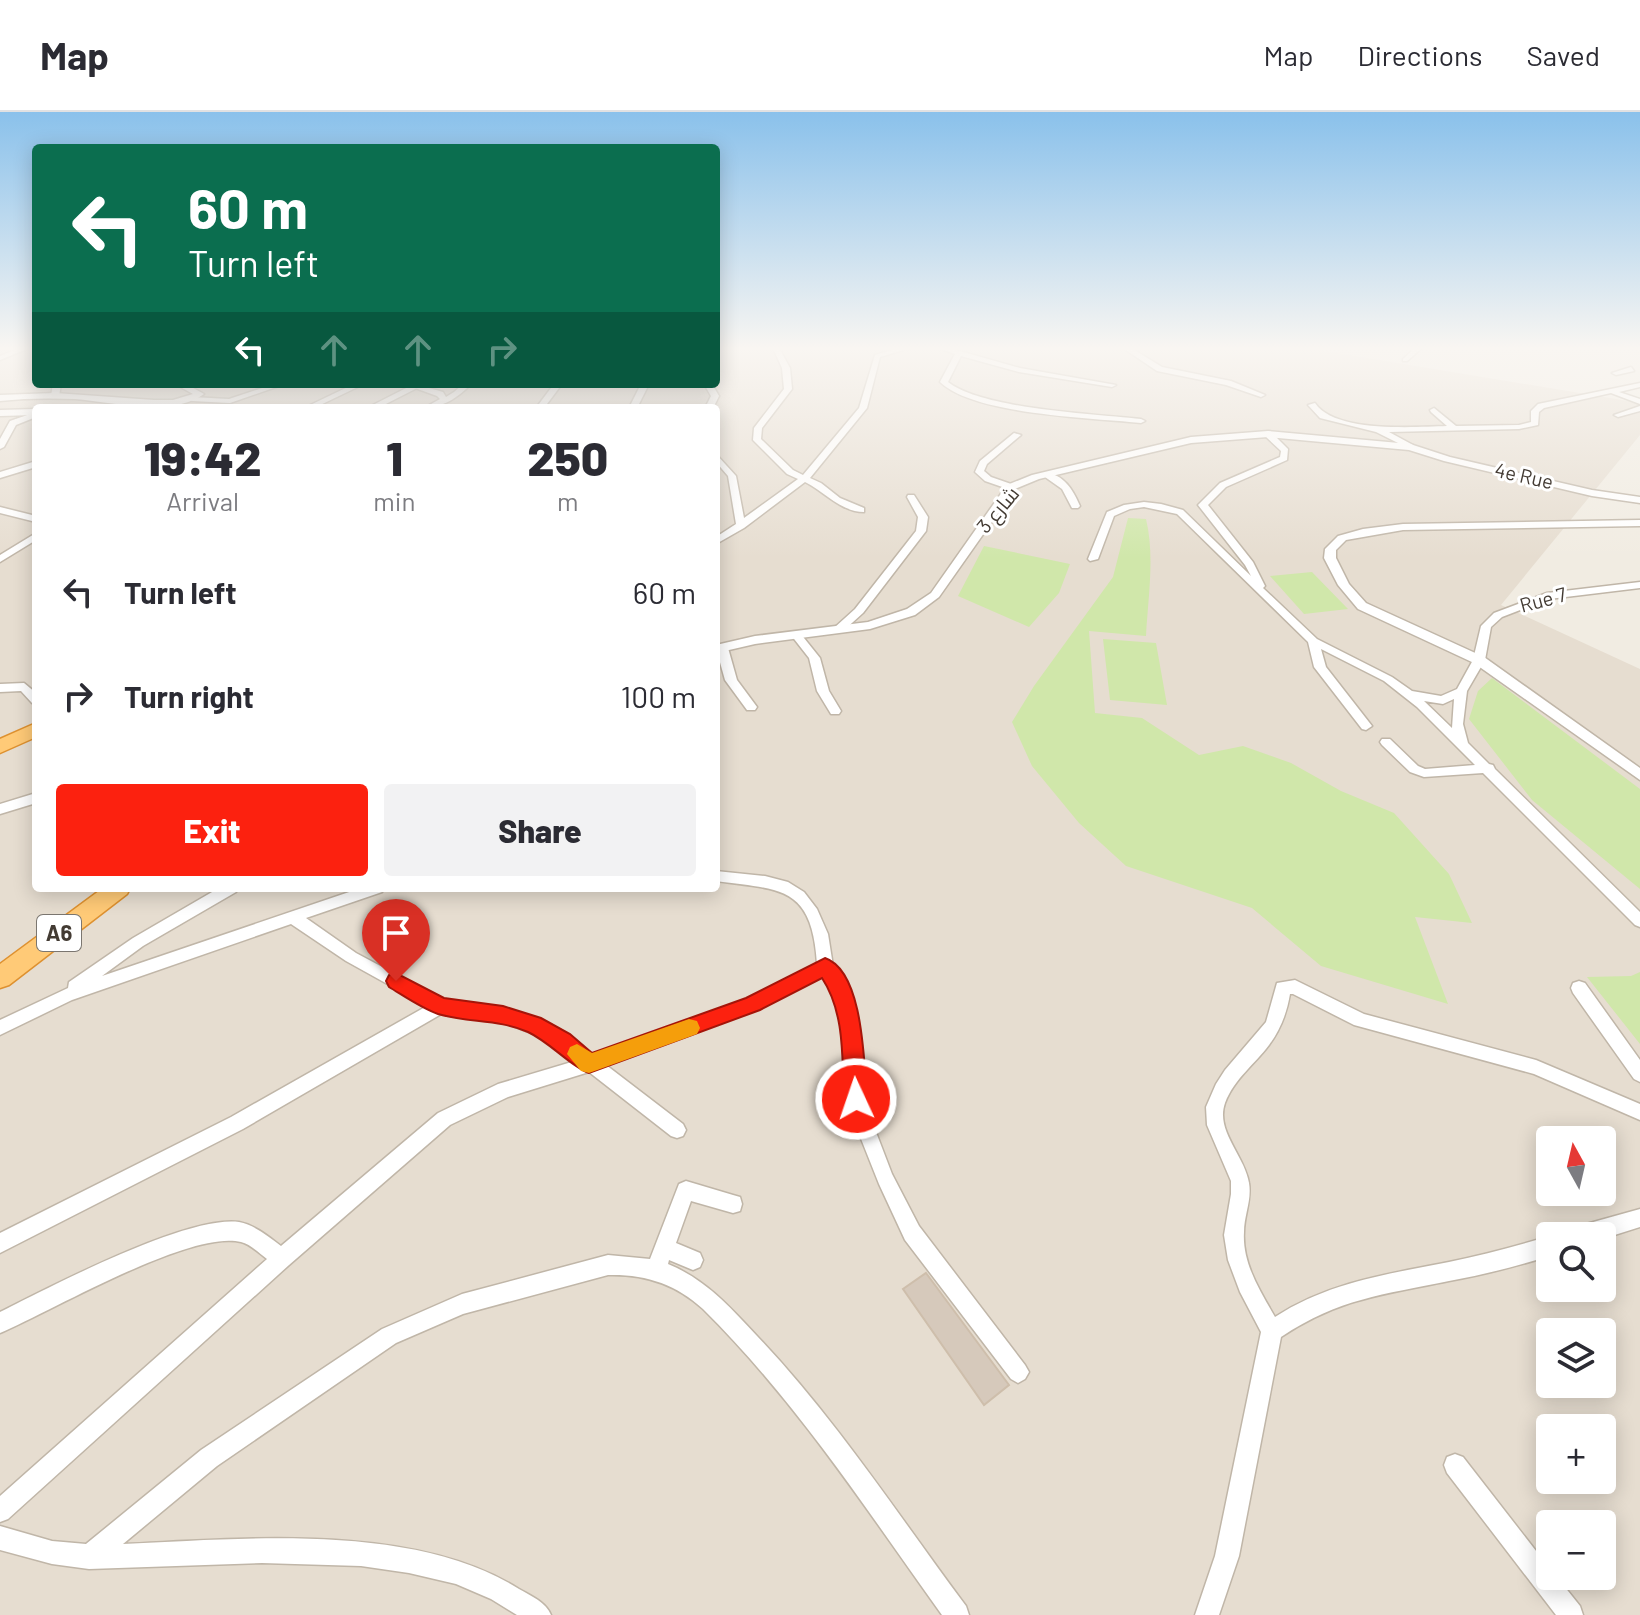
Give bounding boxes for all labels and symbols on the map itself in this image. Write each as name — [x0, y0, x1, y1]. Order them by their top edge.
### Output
street label: 4e Rue — [1493, 457, 1556, 493]
street label: شارع 3 — [971, 481, 1026, 539]
street label: Rue 7 — [1517, 581, 1569, 617]
pin — [362, 899, 430, 981]
road number: A6 — [37, 915, 81, 951]
position arrow — [814, 1057, 898, 1141]
north arrow — [1536, 1126, 1616, 1206]

